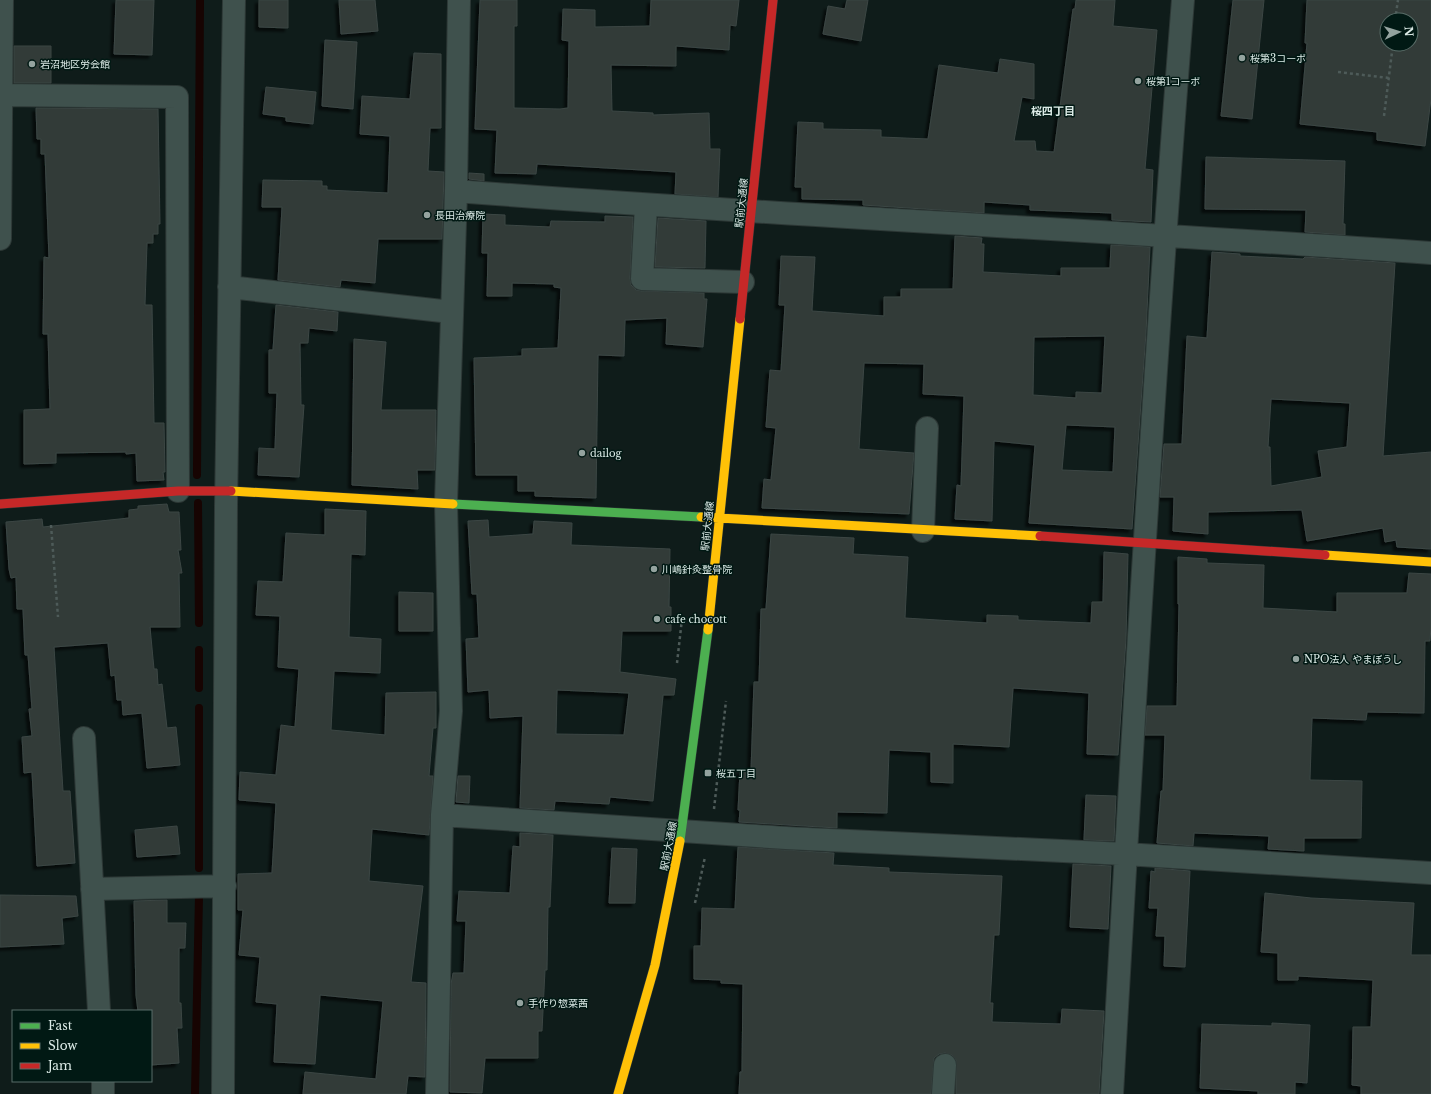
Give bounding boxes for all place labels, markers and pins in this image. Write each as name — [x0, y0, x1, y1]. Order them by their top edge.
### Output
place label: 桜第3コーポ — [1250, 52, 1306, 65]
marker: 桜第3コーポ — [1237, 53, 1247, 63]
place label: 岩沼地区労会館 — [40, 58, 110, 71]
marker: 岩沼地区労会館 — [27, 59, 37, 69]
place label: 桜第1コーポ — [1146, 75, 1200, 88]
marker: 桜第1コーポ — [1133, 76, 1143, 86]
place label: 長田治療院 — [435, 209, 485, 222]
marker: 長田治療院 — [422, 210, 432, 220]
place label: dailog — [590, 447, 622, 460]
marker: dailog — [577, 448, 587, 458]
place label: 川嶋針灸整骨院 — [662, 563, 732, 576]
marker: 川嶋針灸整骨院 — [649, 564, 659, 574]
place label: cafe chocott — [665, 613, 727, 626]
marker: cafe chocott — [652, 614, 662, 624]
place label: NPO法人 やまぼうし — [1304, 653, 1402, 666]
marker: NPO法人 やまぼうし — [1291, 654, 1301, 664]
place label: 桜五丁目 — [716, 767, 756, 780]
marker: 桜五丁目 — [703, 768, 713, 778]
place label: 手作り惣菜茜 — [528, 997, 588, 1010]
marker: 手作り惣菜茜 — [515, 998, 525, 1008]

